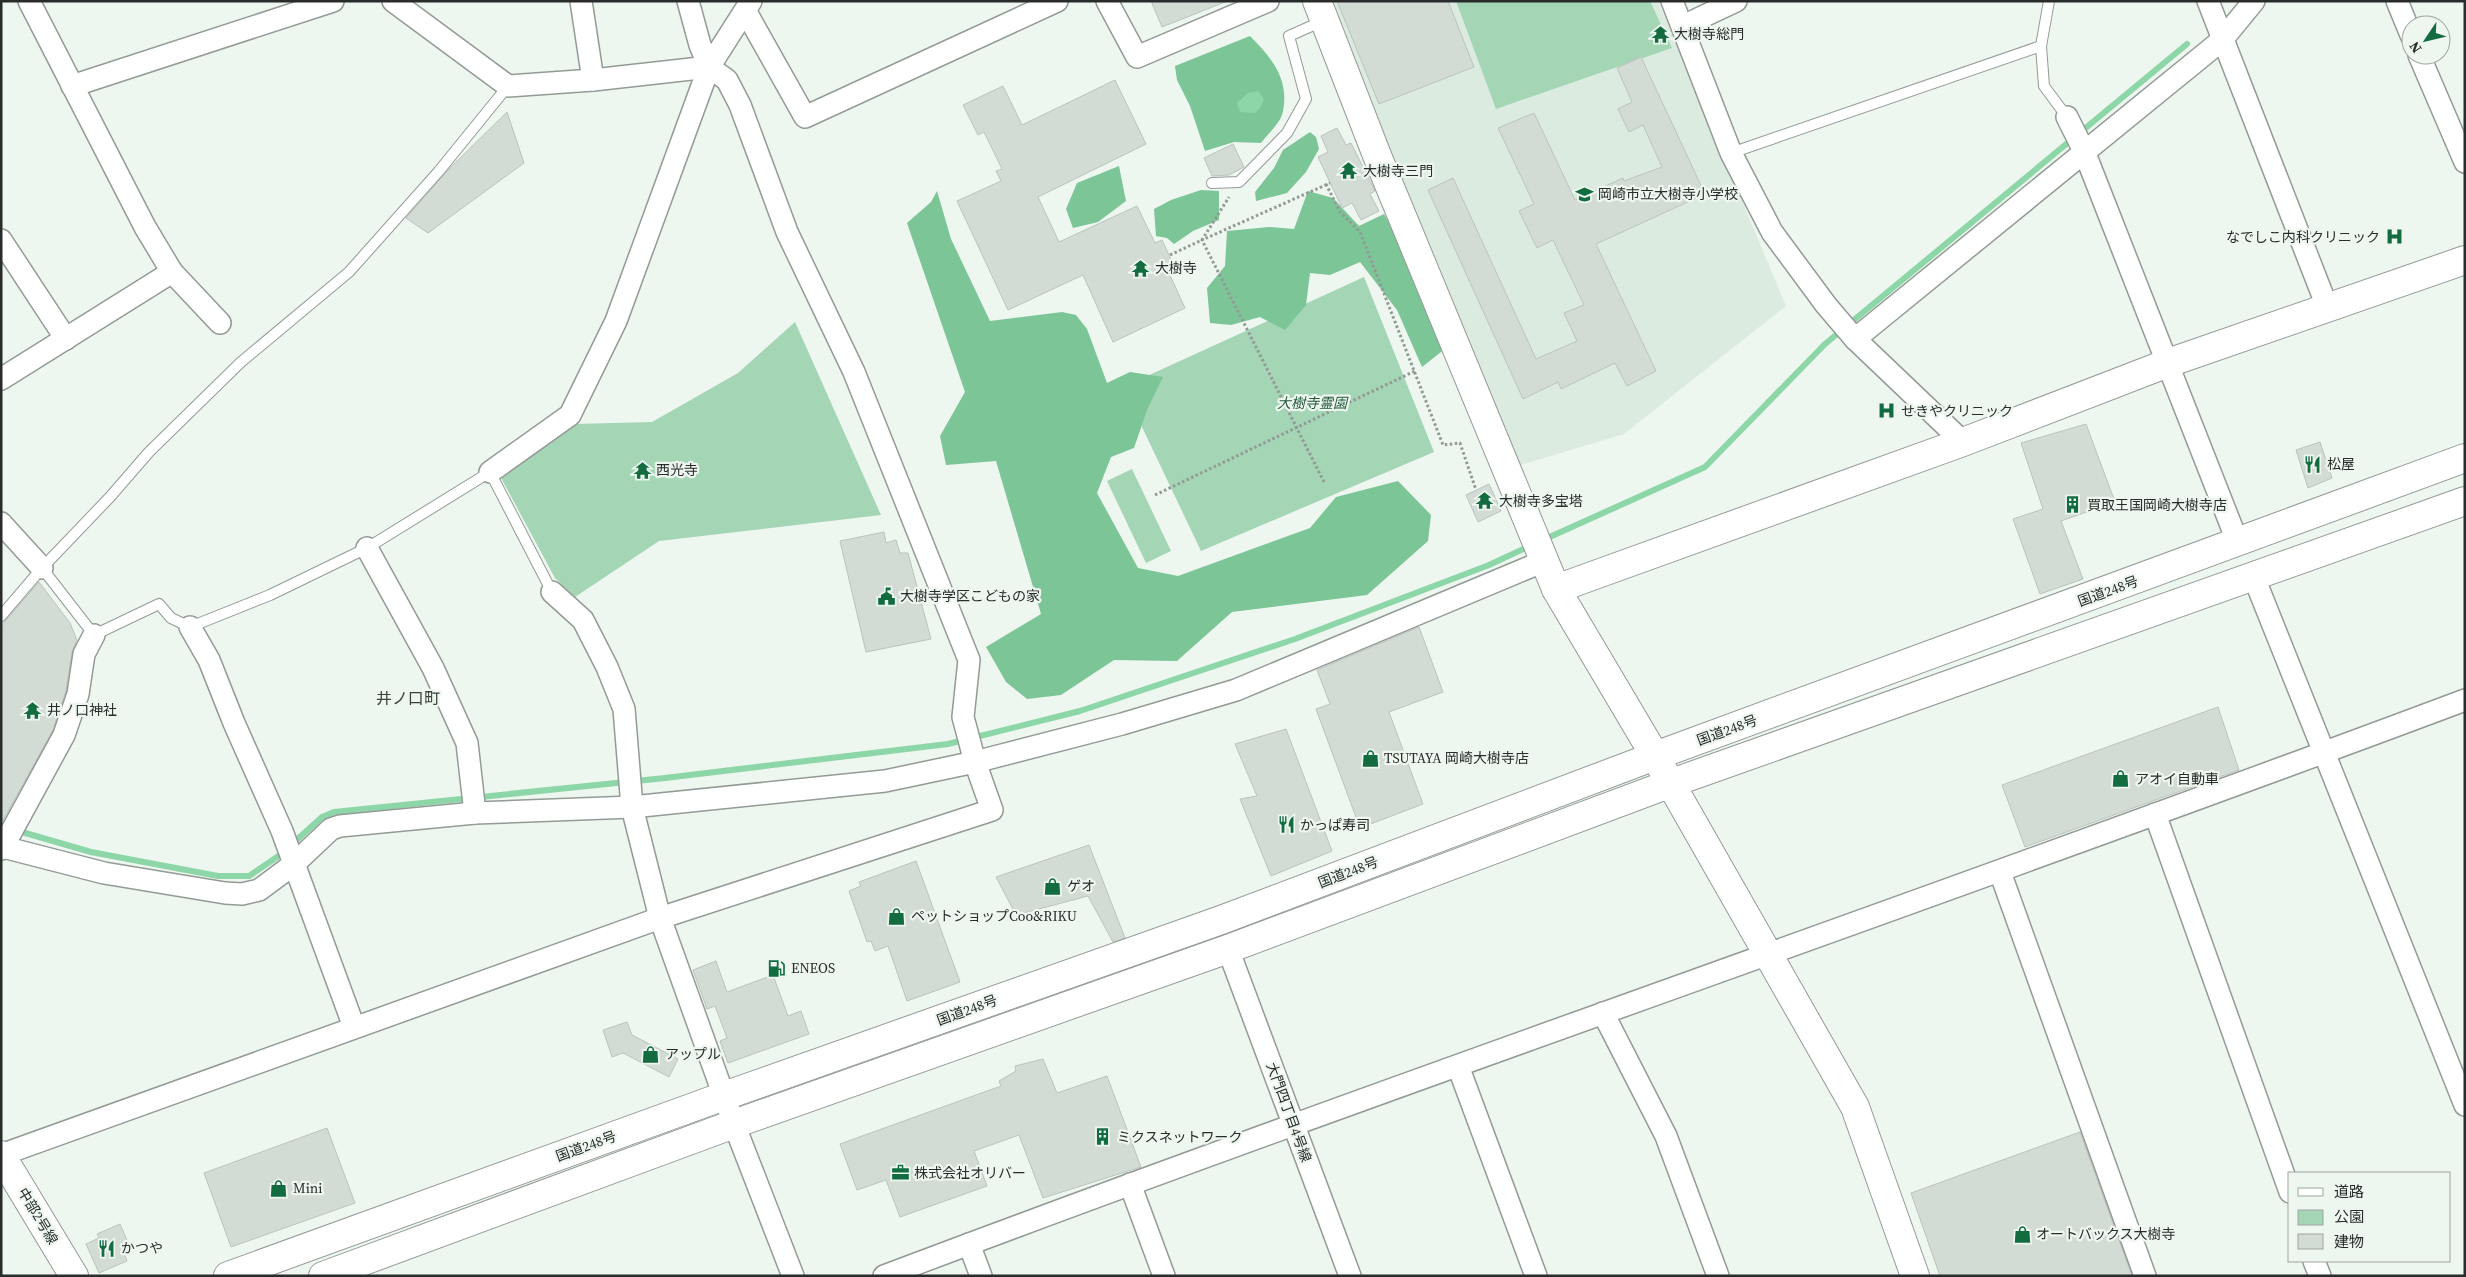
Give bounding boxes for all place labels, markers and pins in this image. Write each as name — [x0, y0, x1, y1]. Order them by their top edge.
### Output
temple icon: 大樹寺総門 — [1650, 24, 1670, 44]
place label: 大樹寺総門 — [1674, 24, 1744, 44]
temple icon: 大樹寺三門 — [1339, 161, 1359, 181]
place label: 大樹寺三門 — [1363, 161, 1433, 181]
school or university icon: 岡崎市立大樹寺小学校 — [1574, 184, 1594, 204]
place label: 岡崎市立大樹寺小学校 — [1598, 184, 1738, 204]
place label: なでしこ内科クリニック — [2226, 227, 2380, 247]
hospital icon: なでしこ内科クリニック — [2384, 227, 2404, 247]
temple icon: 大樹寺 — [1131, 258, 1151, 278]
place label: 大樹寺 — [1155, 258, 1197, 278]
hospital icon: せきやクリニック — [1877, 401, 1897, 421]
place label: せきやクリニック — [1901, 401, 2013, 421]
restaurant icon: 松屋 — [2303, 454, 2323, 474]
place label: 松屋 — [2327, 454, 2355, 474]
temple icon: 西光寺 — [632, 460, 652, 480]
place label: 西光寺 — [656, 460, 698, 480]
temple icon: 大樹寺多宝塔 — [1475, 491, 1495, 511]
place label: 大樹寺多宝塔 — [1499, 491, 1583, 511]
building icon: 買取王国岡崎大樹寺店 — [2063, 495, 2083, 515]
place label: 買取王国岡崎大樹寺店 — [2087, 495, 2227, 515]
public building icon: 大樹寺学区こどもの家 — [876, 586, 896, 606]
place label: 大樹寺学区こどもの家 — [900, 586, 1040, 606]
temple icon: 井ノ口神社 — [23, 700, 43, 720]
place label: 井ノ口神社 — [47, 700, 117, 720]
shop icon: TSUTAYA 岡崎大樹寺店 — [1360, 748, 1380, 768]
place label: TSUTAYA 岡崎大樹寺店 — [1384, 748, 1529, 768]
shop icon: アオイ自動車 — [2111, 769, 2131, 789]
place label: アオイ自動車 — [2135, 769, 2219, 789]
restaurant icon: かっぱ寿司 — [1276, 815, 1296, 835]
place label: かっぱ寿司 — [1300, 815, 1370, 835]
shop icon: ゲオ — [1043, 876, 1063, 896]
place label: ゲオ — [1067, 876, 1095, 896]
shop icon: ペットショップCoo&RIKU — [887, 906, 907, 926]
place label: ペットショップCoo&RIKU — [911, 906, 1077, 926]
fuel station icon: ENEOS — [767, 958, 787, 978]
place label: ENEOS — [791, 958, 835, 978]
shop icon: アップル — [641, 1044, 661, 1064]
place label: アップル — [665, 1044, 721, 1064]
building icon: ミクスネットワーク — [1093, 1127, 1113, 1147]
place label: ミクスネットワーク — [1117, 1127, 1243, 1147]
office icon: 株式会社オリバー — [890, 1163, 910, 1183]
place label: 株式会社オリバー — [914, 1163, 1026, 1183]
shop icon: Mini — [269, 1178, 289, 1198]
place label: Mini — [293, 1178, 322, 1198]
shop icon: オートバックス大樹寺 — [2012, 1224, 2032, 1244]
place label: オートバックス大樹寺 — [2036, 1224, 2176, 1244]
restaurant icon: かつや — [97, 1238, 117, 1258]
place label: かつや — [121, 1238, 163, 1258]

